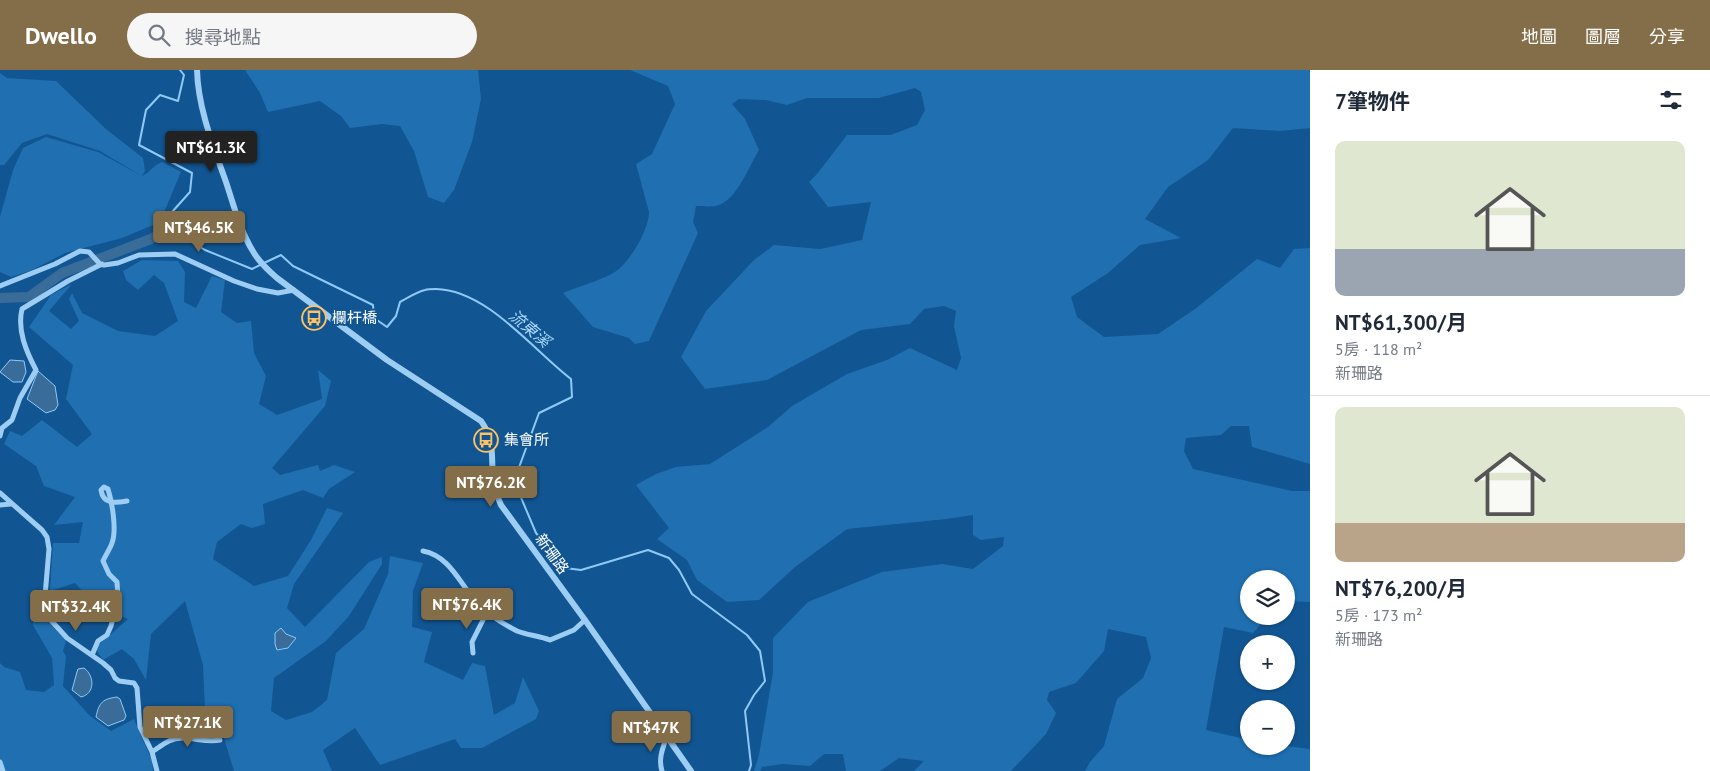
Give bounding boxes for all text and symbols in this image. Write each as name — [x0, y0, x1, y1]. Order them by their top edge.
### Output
search box — [127, 13, 477, 58]
text: Dwello — [25, 20, 97, 51]
icon: search — [145, 21, 173, 49]
text: 搜尋地點 — [185, 25, 261, 49]
text: 地圖 — [1521, 25, 1557, 48]
text: 圖層 — [1585, 25, 1621, 48]
text: 分享 — [1649, 25, 1685, 48]
icon: filters — [1657, 86, 1685, 114]
text: 7筆物件 — [1335, 88, 1410, 115]
pin: NT$61.3K — [159, 131, 263, 173]
text: NT$61.3K — [176, 137, 246, 157]
icon: home — [1465, 174, 1555, 264]
pin: NT$46.5K — [147, 210, 251, 253]
text: NT$46.5K — [164, 217, 234, 237]
bus stop icon: 欄杆橋 — [301, 305, 327, 331]
water label: 流東溪 — [505, 305, 556, 352]
place label: 欄杆橋 — [332, 308, 377, 327]
text: NT$61,300/月 — [1335, 309, 1467, 336]
text: 5房 · 118 m² — [1335, 339, 1422, 359]
text: 新珊路 — [1335, 363, 1383, 383]
bus stop icon: 集會所 — [473, 427, 499, 453]
place label: 集會所 — [504, 430, 549, 449]
icon: home — [1465, 439, 1555, 529]
pin: NT$76.2K — [439, 466, 543, 508]
text: NT$76.2K — [456, 472, 526, 492]
street label: 新珊路 — [531, 530, 573, 577]
map controls — [1240, 570, 1295, 755]
button: layers — [1240, 570, 1295, 625]
text: NT$76,200/月 — [1335, 575, 1467, 602]
pin: NT$76.4K — [415, 588, 519, 630]
pin: NT$32.4K — [24, 590, 128, 632]
text: NT$76.4K — [432, 594, 502, 614]
text: NT$32.4K — [41, 596, 111, 616]
text: 5房 · 173 m² — [1335, 605, 1422, 625]
text: 新珊路 — [1335, 629, 1383, 649]
button: + — [1240, 635, 1295, 690]
button: − — [1240, 700, 1295, 755]
pin: NT$27.1K — [136, 706, 240, 748]
pin: NT$47K — [610, 710, 692, 753]
text: NT$27.1K — [154, 712, 222, 732]
text: NT$47K — [623, 717, 679, 737]

